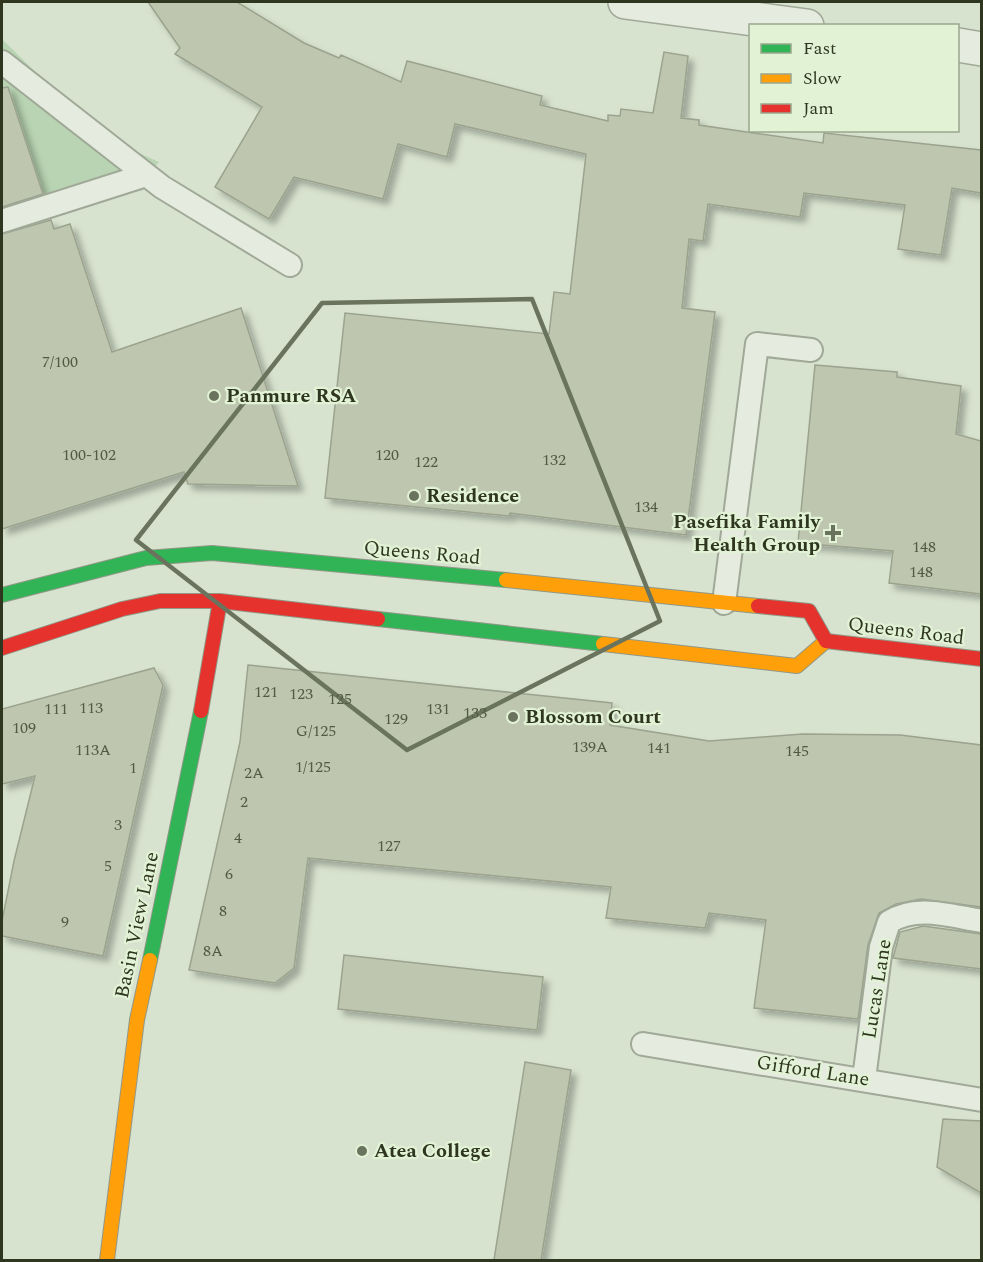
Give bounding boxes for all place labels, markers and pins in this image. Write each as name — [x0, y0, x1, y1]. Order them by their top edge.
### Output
place label: Panmure RSA — [226, 381, 357, 411]
marker: Panmure RSA — [207, 389, 221, 403]
place label: Residence — [426, 481, 519, 511]
marker: Residence — [407, 489, 421, 503]
place label: Pasefika Family Health Group — [673, 507, 821, 560]
marker: Pasefika Family Health Group — [824, 524, 842, 542]
place label: Blossom Court — [525, 702, 661, 732]
marker: Blossom Court — [506, 710, 520, 724]
place label: Atea College — [374, 1136, 491, 1166]
marker: Atea College — [355, 1144, 369, 1158]

